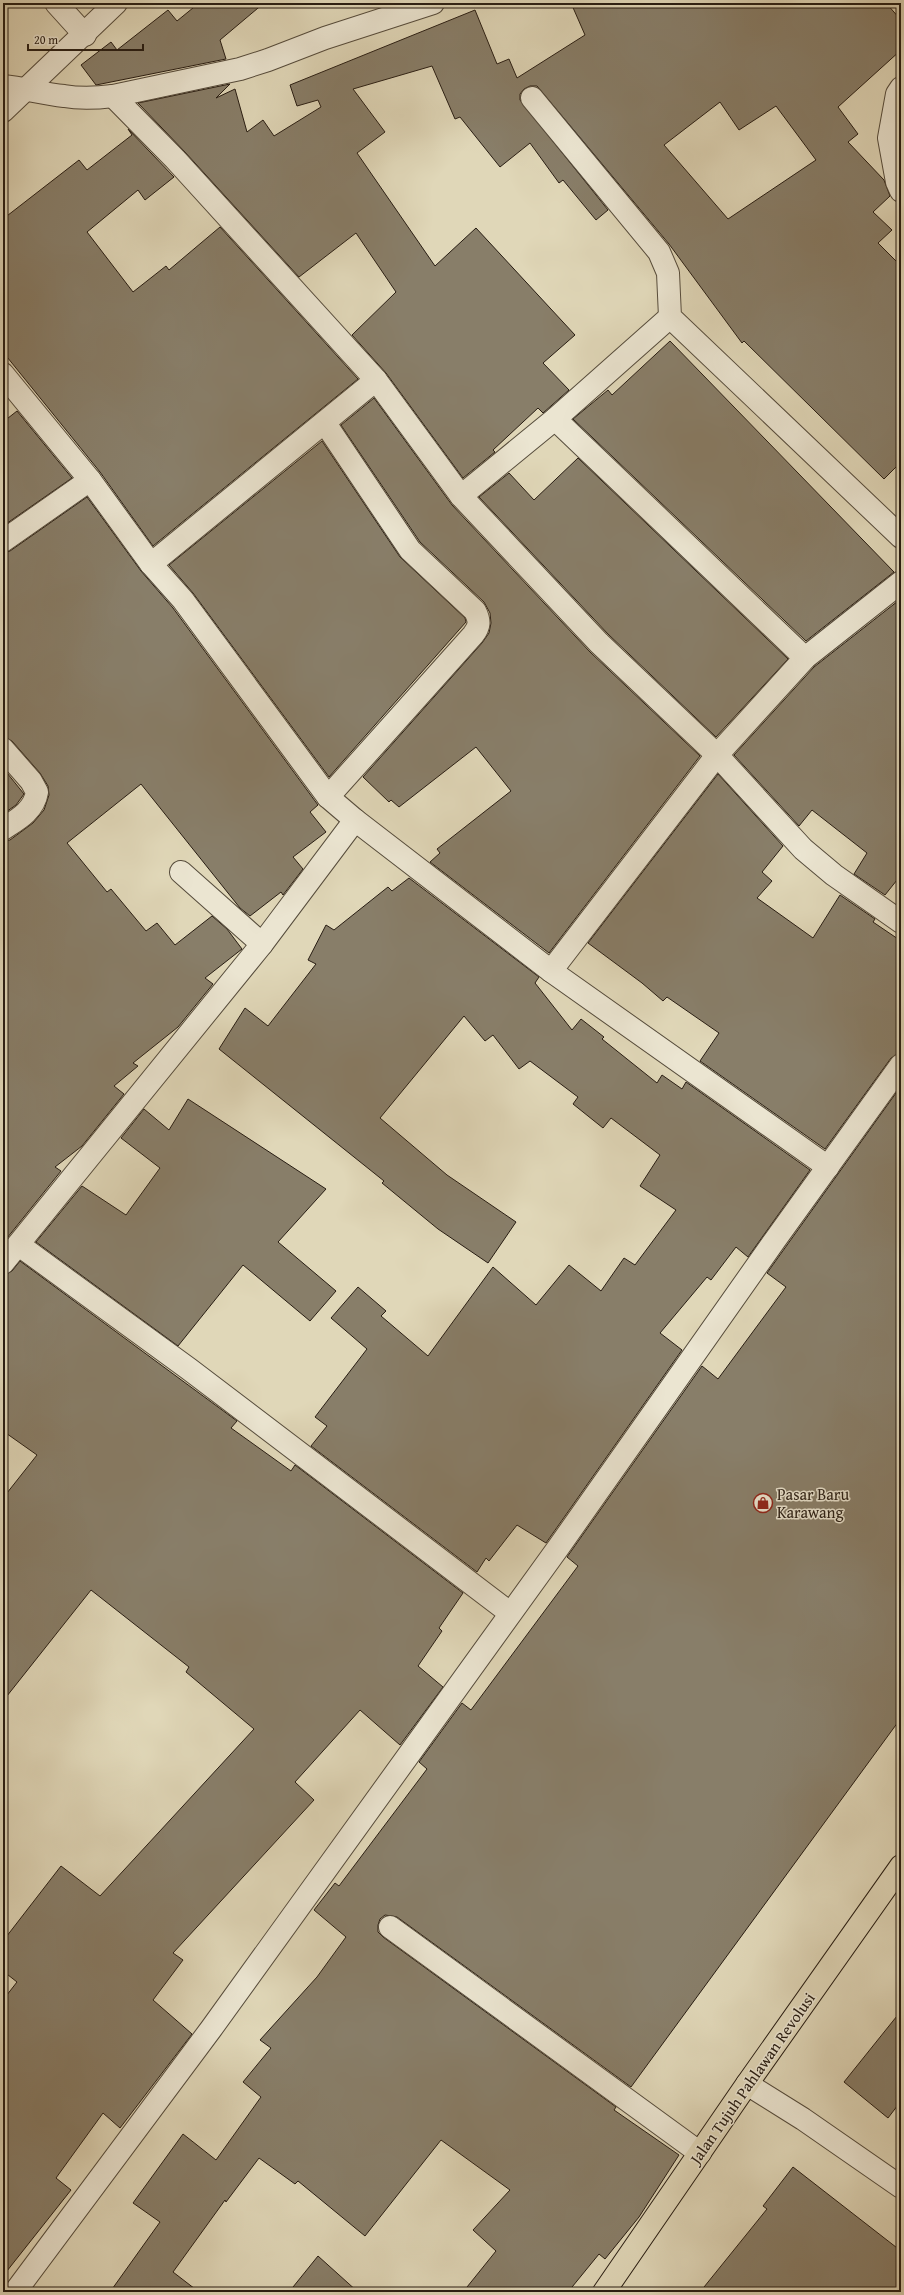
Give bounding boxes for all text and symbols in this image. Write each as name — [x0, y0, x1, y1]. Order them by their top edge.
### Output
scale bar — [28, 26, 143, 52]
text: 20 m — [34, 31, 58, 48]
place label: Pasar Baru Karawang — [777, 1482, 849, 1524]
shop icon: Pasar Baru Karawang — [752, 1492, 774, 1514]
street label: Jalan Tujuh Pahlawan Revolusi — [682, 1987, 821, 2170]

